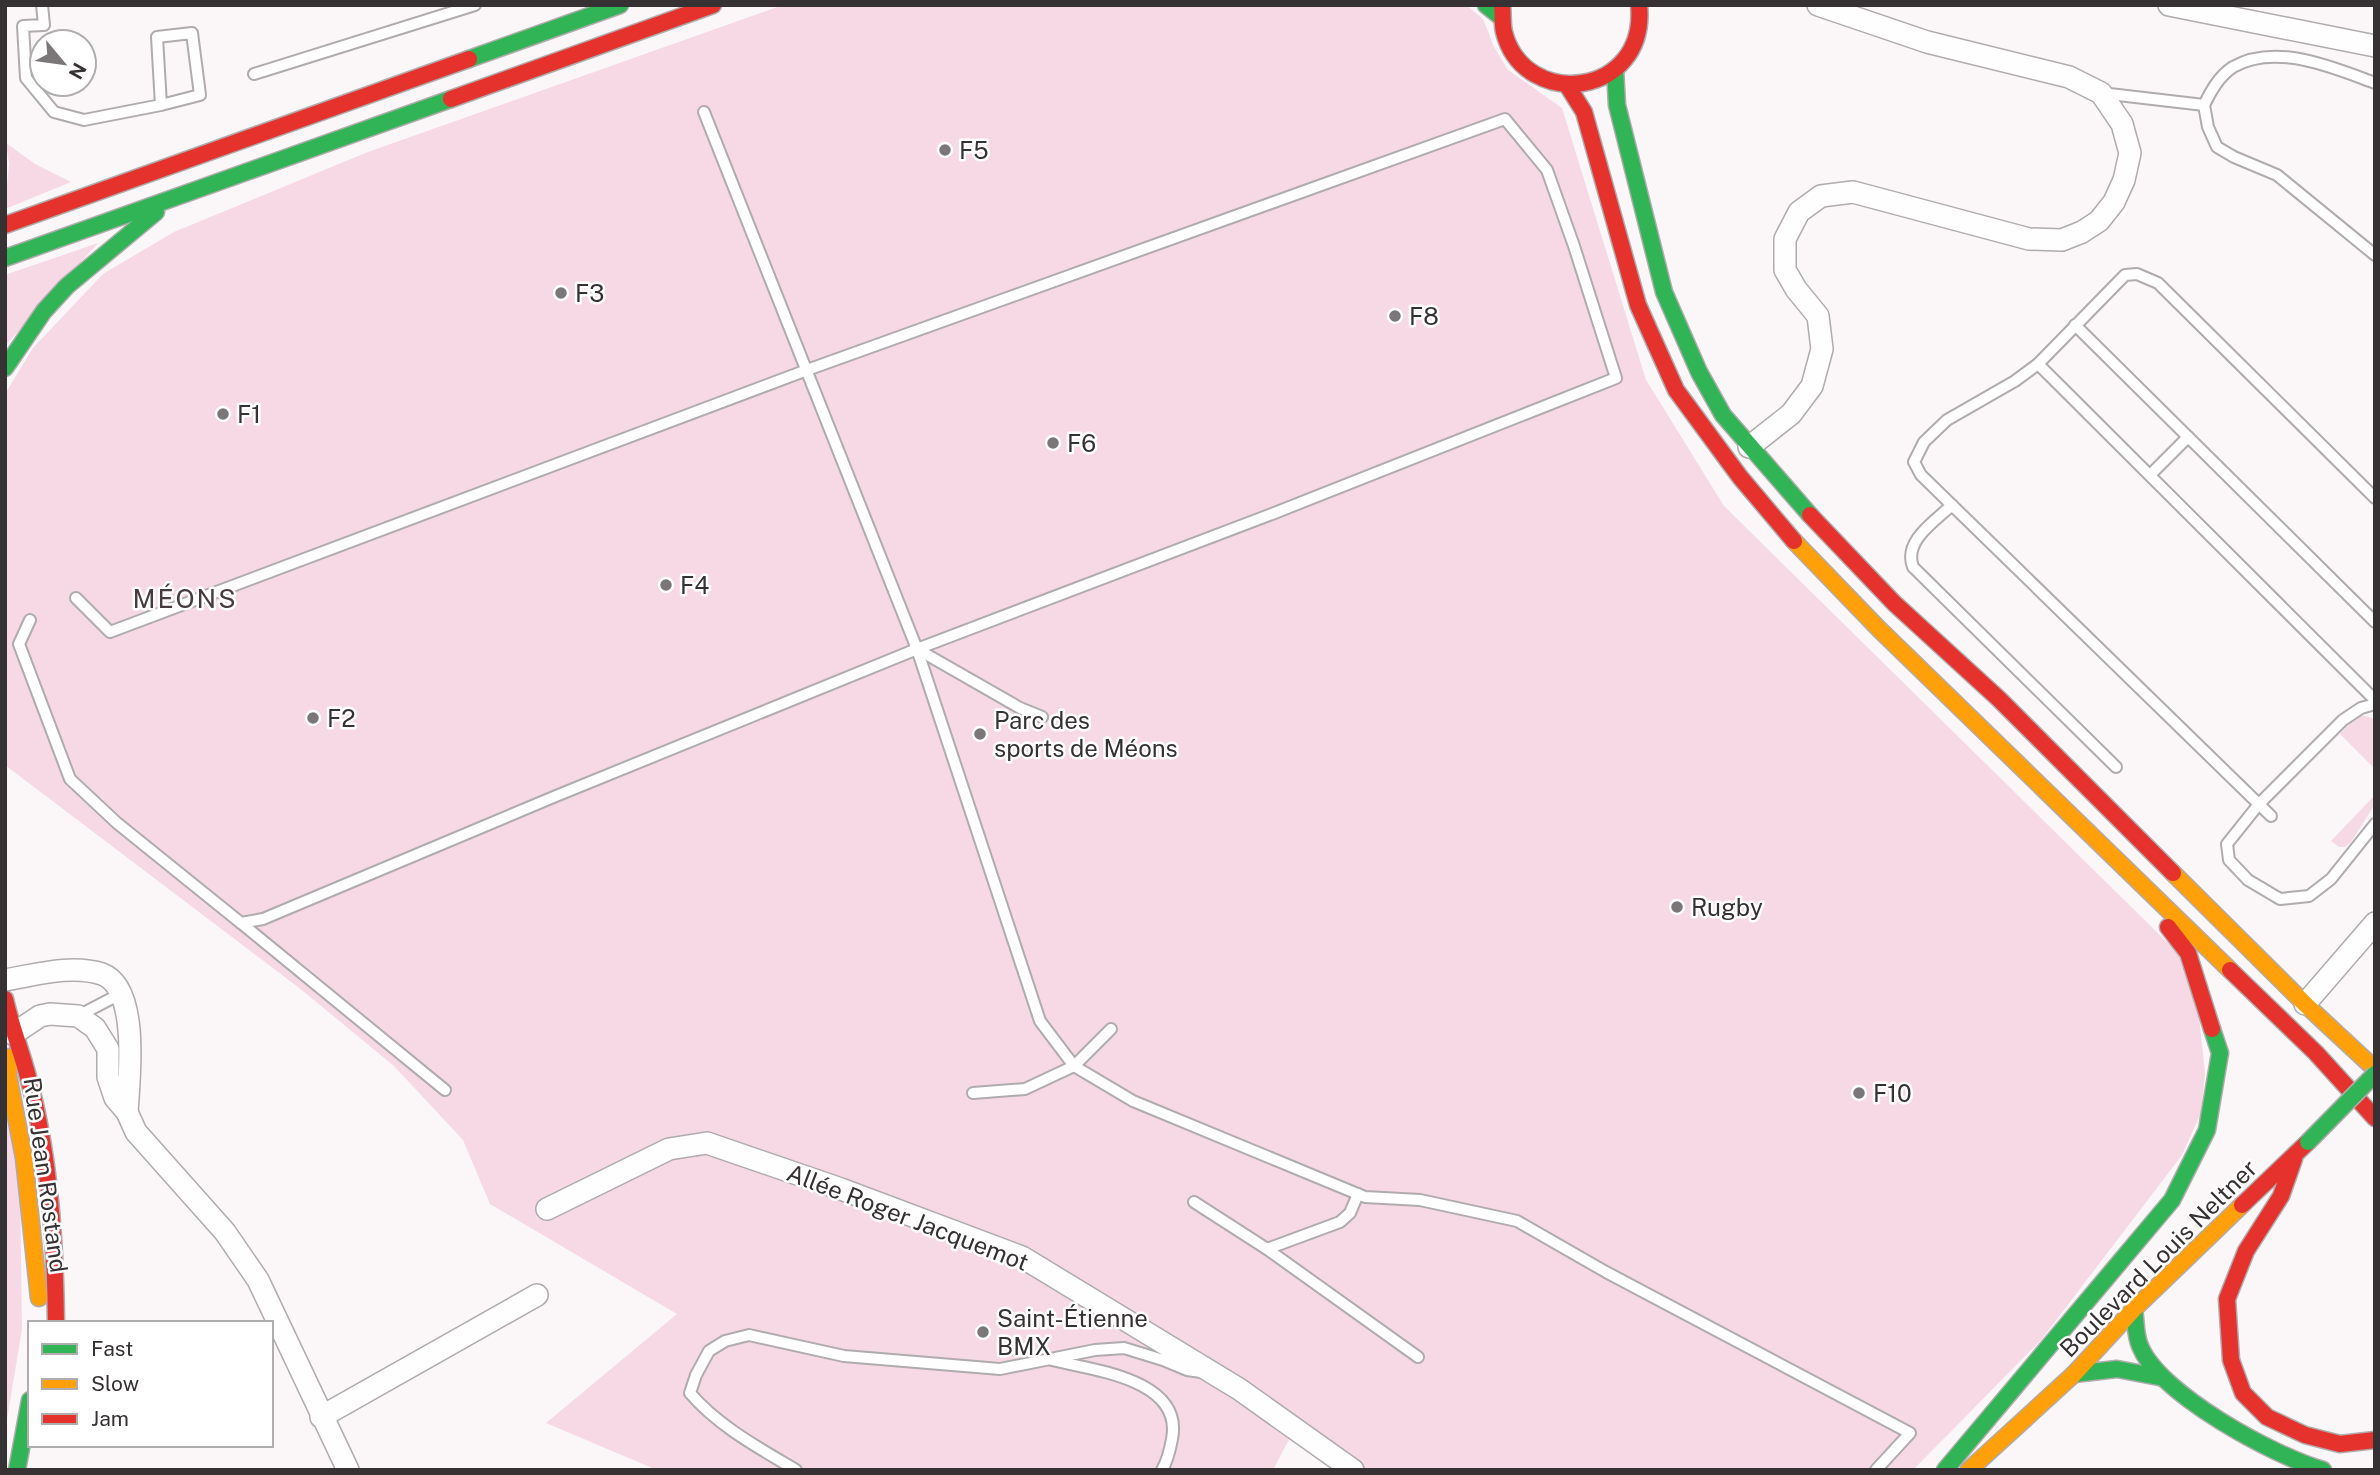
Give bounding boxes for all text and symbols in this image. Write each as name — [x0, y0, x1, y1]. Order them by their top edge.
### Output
north arrow — [28, 28, 98, 98]
text: N — [65, 59, 91, 83]
place label: F5 — [959, 136, 989, 164]
marker: F5 — [937, 142, 953, 158]
place label: F3 — [575, 279, 604, 307]
marker: F3 — [553, 285, 569, 301]
place label: F8 — [1409, 302, 1439, 330]
marker: F8 — [1387, 308, 1403, 324]
place label: F1 — [237, 400, 261, 428]
marker: F1 — [215, 406, 231, 422]
place label: F6 — [1067, 429, 1096, 457]
marker: F6 — [1045, 435, 1061, 451]
place label: F4 — [680, 571, 709, 599]
marker: F4 — [658, 577, 674, 593]
district label: MÉONS — [132, 583, 238, 614]
place label: F2 — [327, 704, 356, 732]
place label: Parc des sports de Méons — [994, 706, 1178, 762]
marker: F2 — [305, 710, 321, 726]
marker: Parc des sports de Méons — [972, 726, 988, 742]
place label: Rugby — [1691, 893, 1763, 921]
marker: Rugby — [1669, 899, 1685, 915]
street label: Rue Jean Rostand — [18, 1076, 74, 1274]
place label: F10 — [1873, 1079, 1912, 1107]
marker: F10 — [1851, 1085, 1867, 1101]
street label: Boulevard Louis Neltner — [2054, 1154, 2262, 1362]
street label: Allée Roger Jacquemot — [783, 1158, 1033, 1276]
place label: Saint-Étienne BMX — [997, 1304, 1148, 1360]
legend — [28, 1321, 273, 1447]
marker: Saint-Étienne BMX — [975, 1324, 991, 1340]
text: Fast — [91, 1336, 133, 1361]
text: Slow — [91, 1371, 139, 1396]
text: Jam — [91, 1406, 129, 1431]

